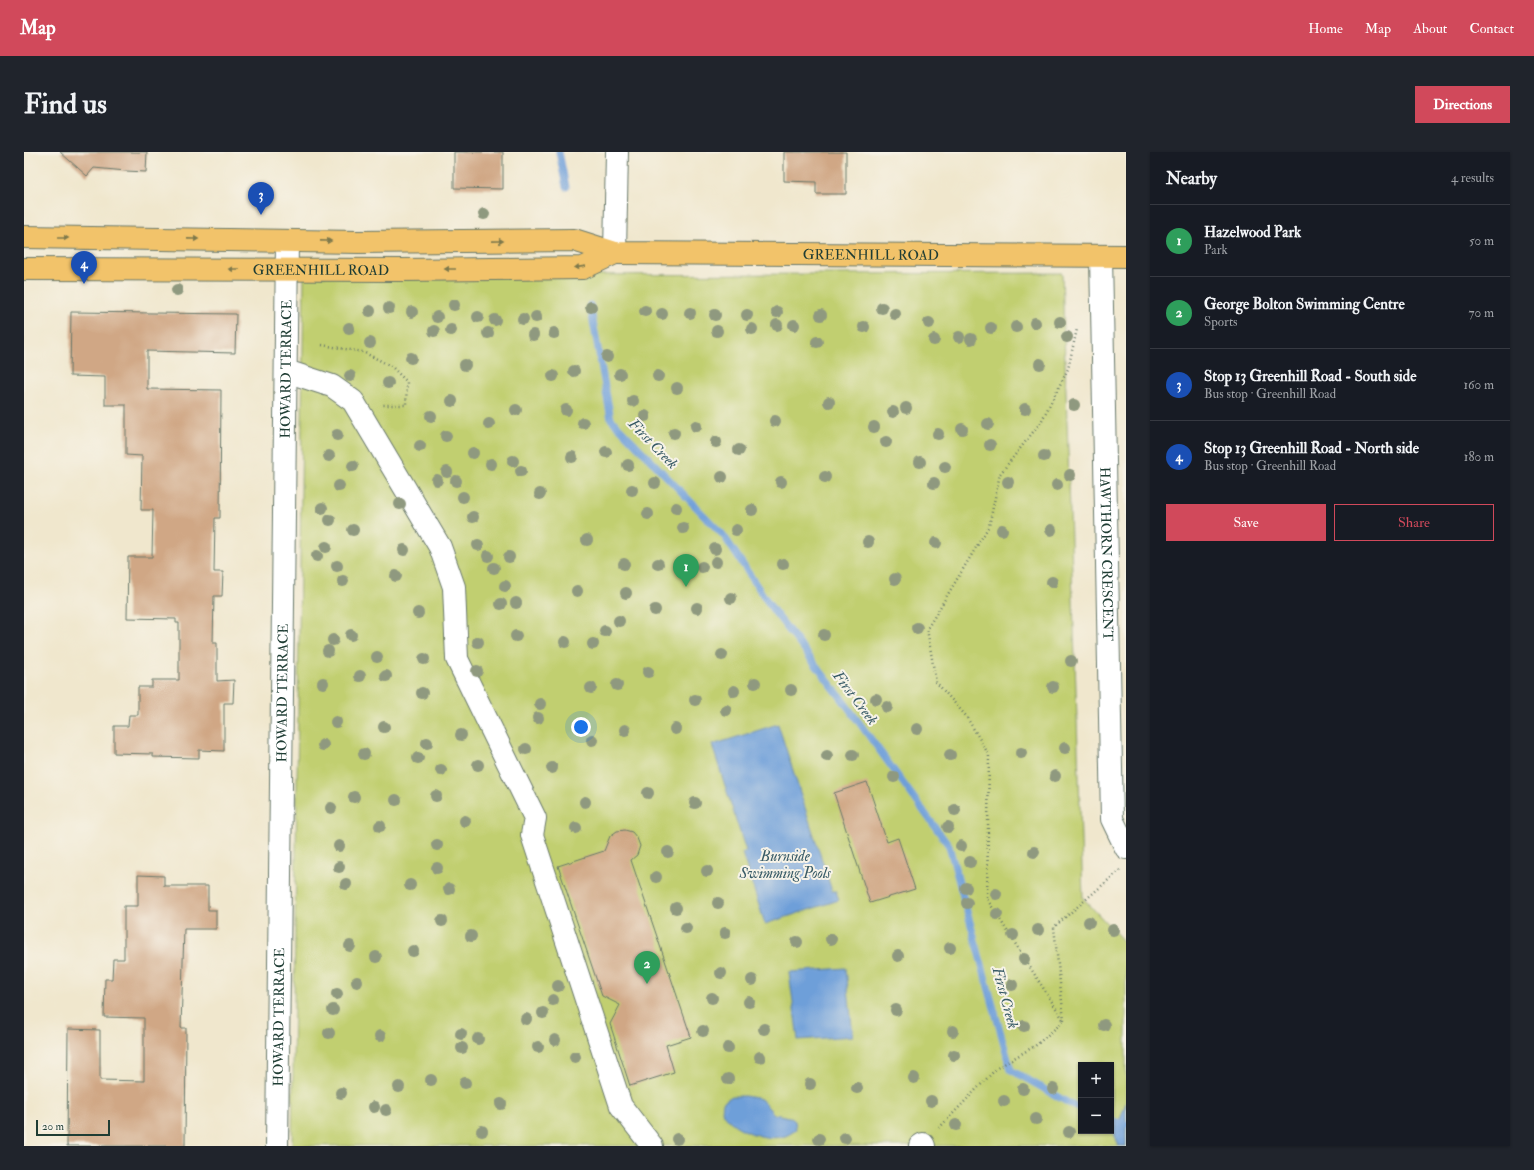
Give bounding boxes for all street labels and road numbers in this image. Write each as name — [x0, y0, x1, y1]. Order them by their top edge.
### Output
street label: GREENHILL ROAD — [803, 246, 939, 263]
street label: GREENHILL ROAD — [253, 261, 389, 278]
street label: HOWARD TERRACE — [276, 300, 295, 439]
street label: HAWTHORN CRESCENT — [1097, 467, 1117, 642]
street label: HOWARD TERRACE — [273, 624, 291, 763]
street label: HOWARD TERRACE — [269, 948, 288, 1086]

